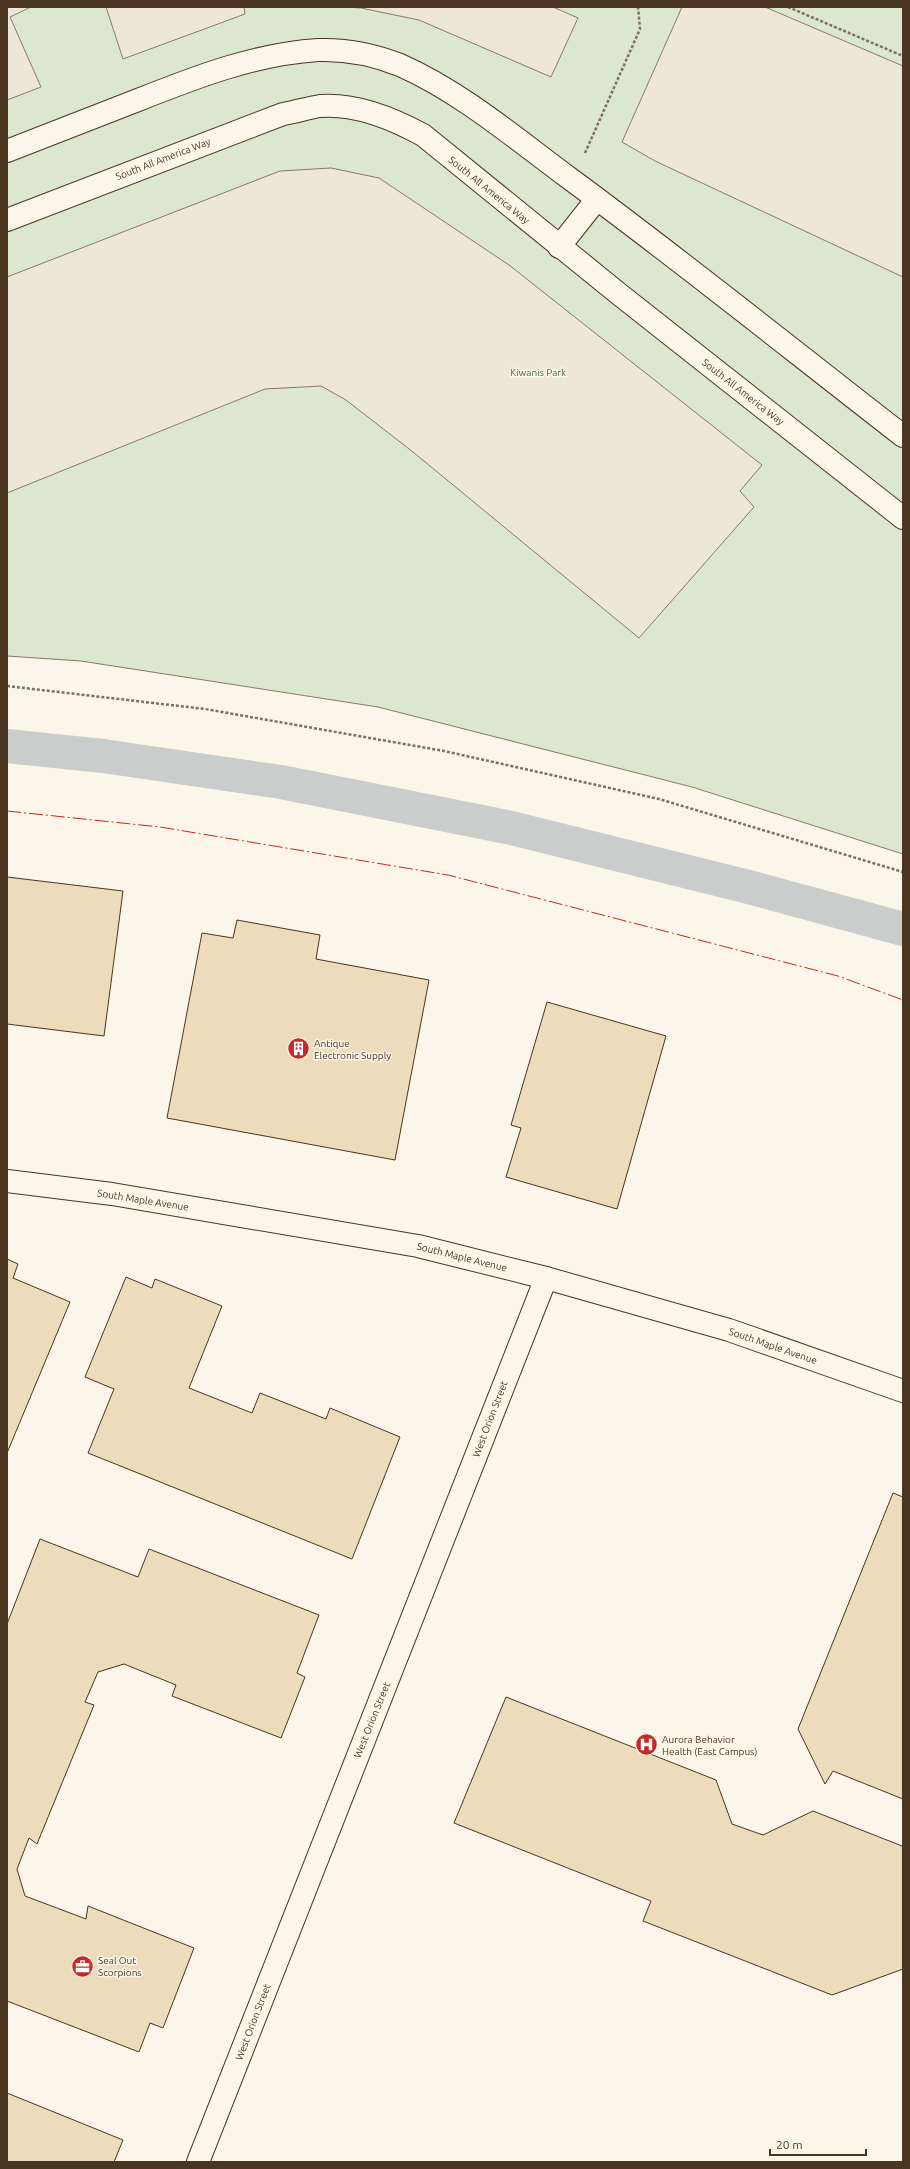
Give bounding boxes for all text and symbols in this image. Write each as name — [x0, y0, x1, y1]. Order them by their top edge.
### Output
street label: South All America Way — [114, 136, 212, 182]
street label: South All America Way — [446, 154, 532, 226]
street label: South All America Way — [700, 357, 786, 427]
park label: Kiwanis Park — [510, 367, 566, 378]
building icon: Antique Electronic Supply — [285, 1036, 311, 1062]
place label: Antique Electronic Supply — [314, 1038, 391, 1061]
street label: South Maple Avenue — [96, 1187, 190, 1213]
street label: South Maple Avenue — [416, 1240, 508, 1274]
street label: South Maple Avenue — [727, 1326, 819, 1366]
street label: West Orion Street — [470, 1379, 510, 1459]
street label: West Orion Street — [352, 1680, 392, 1760]
hospital icon: Aurora Behavior Health (East Campus) — [633, 1732, 659, 1758]
place label: Aurora Behavior Health (East Campus) — [662, 1734, 757, 1757]
office icon: Seal Out Scorpions — [70, 1953, 96, 1979]
place label: Seal Out Scorpions — [98, 1955, 142, 1978]
street label: West Orion Street — [233, 1982, 273, 2062]
scale bar — [770, 2131, 866, 2157]
text: 20 m — [776, 2138, 803, 2151]

